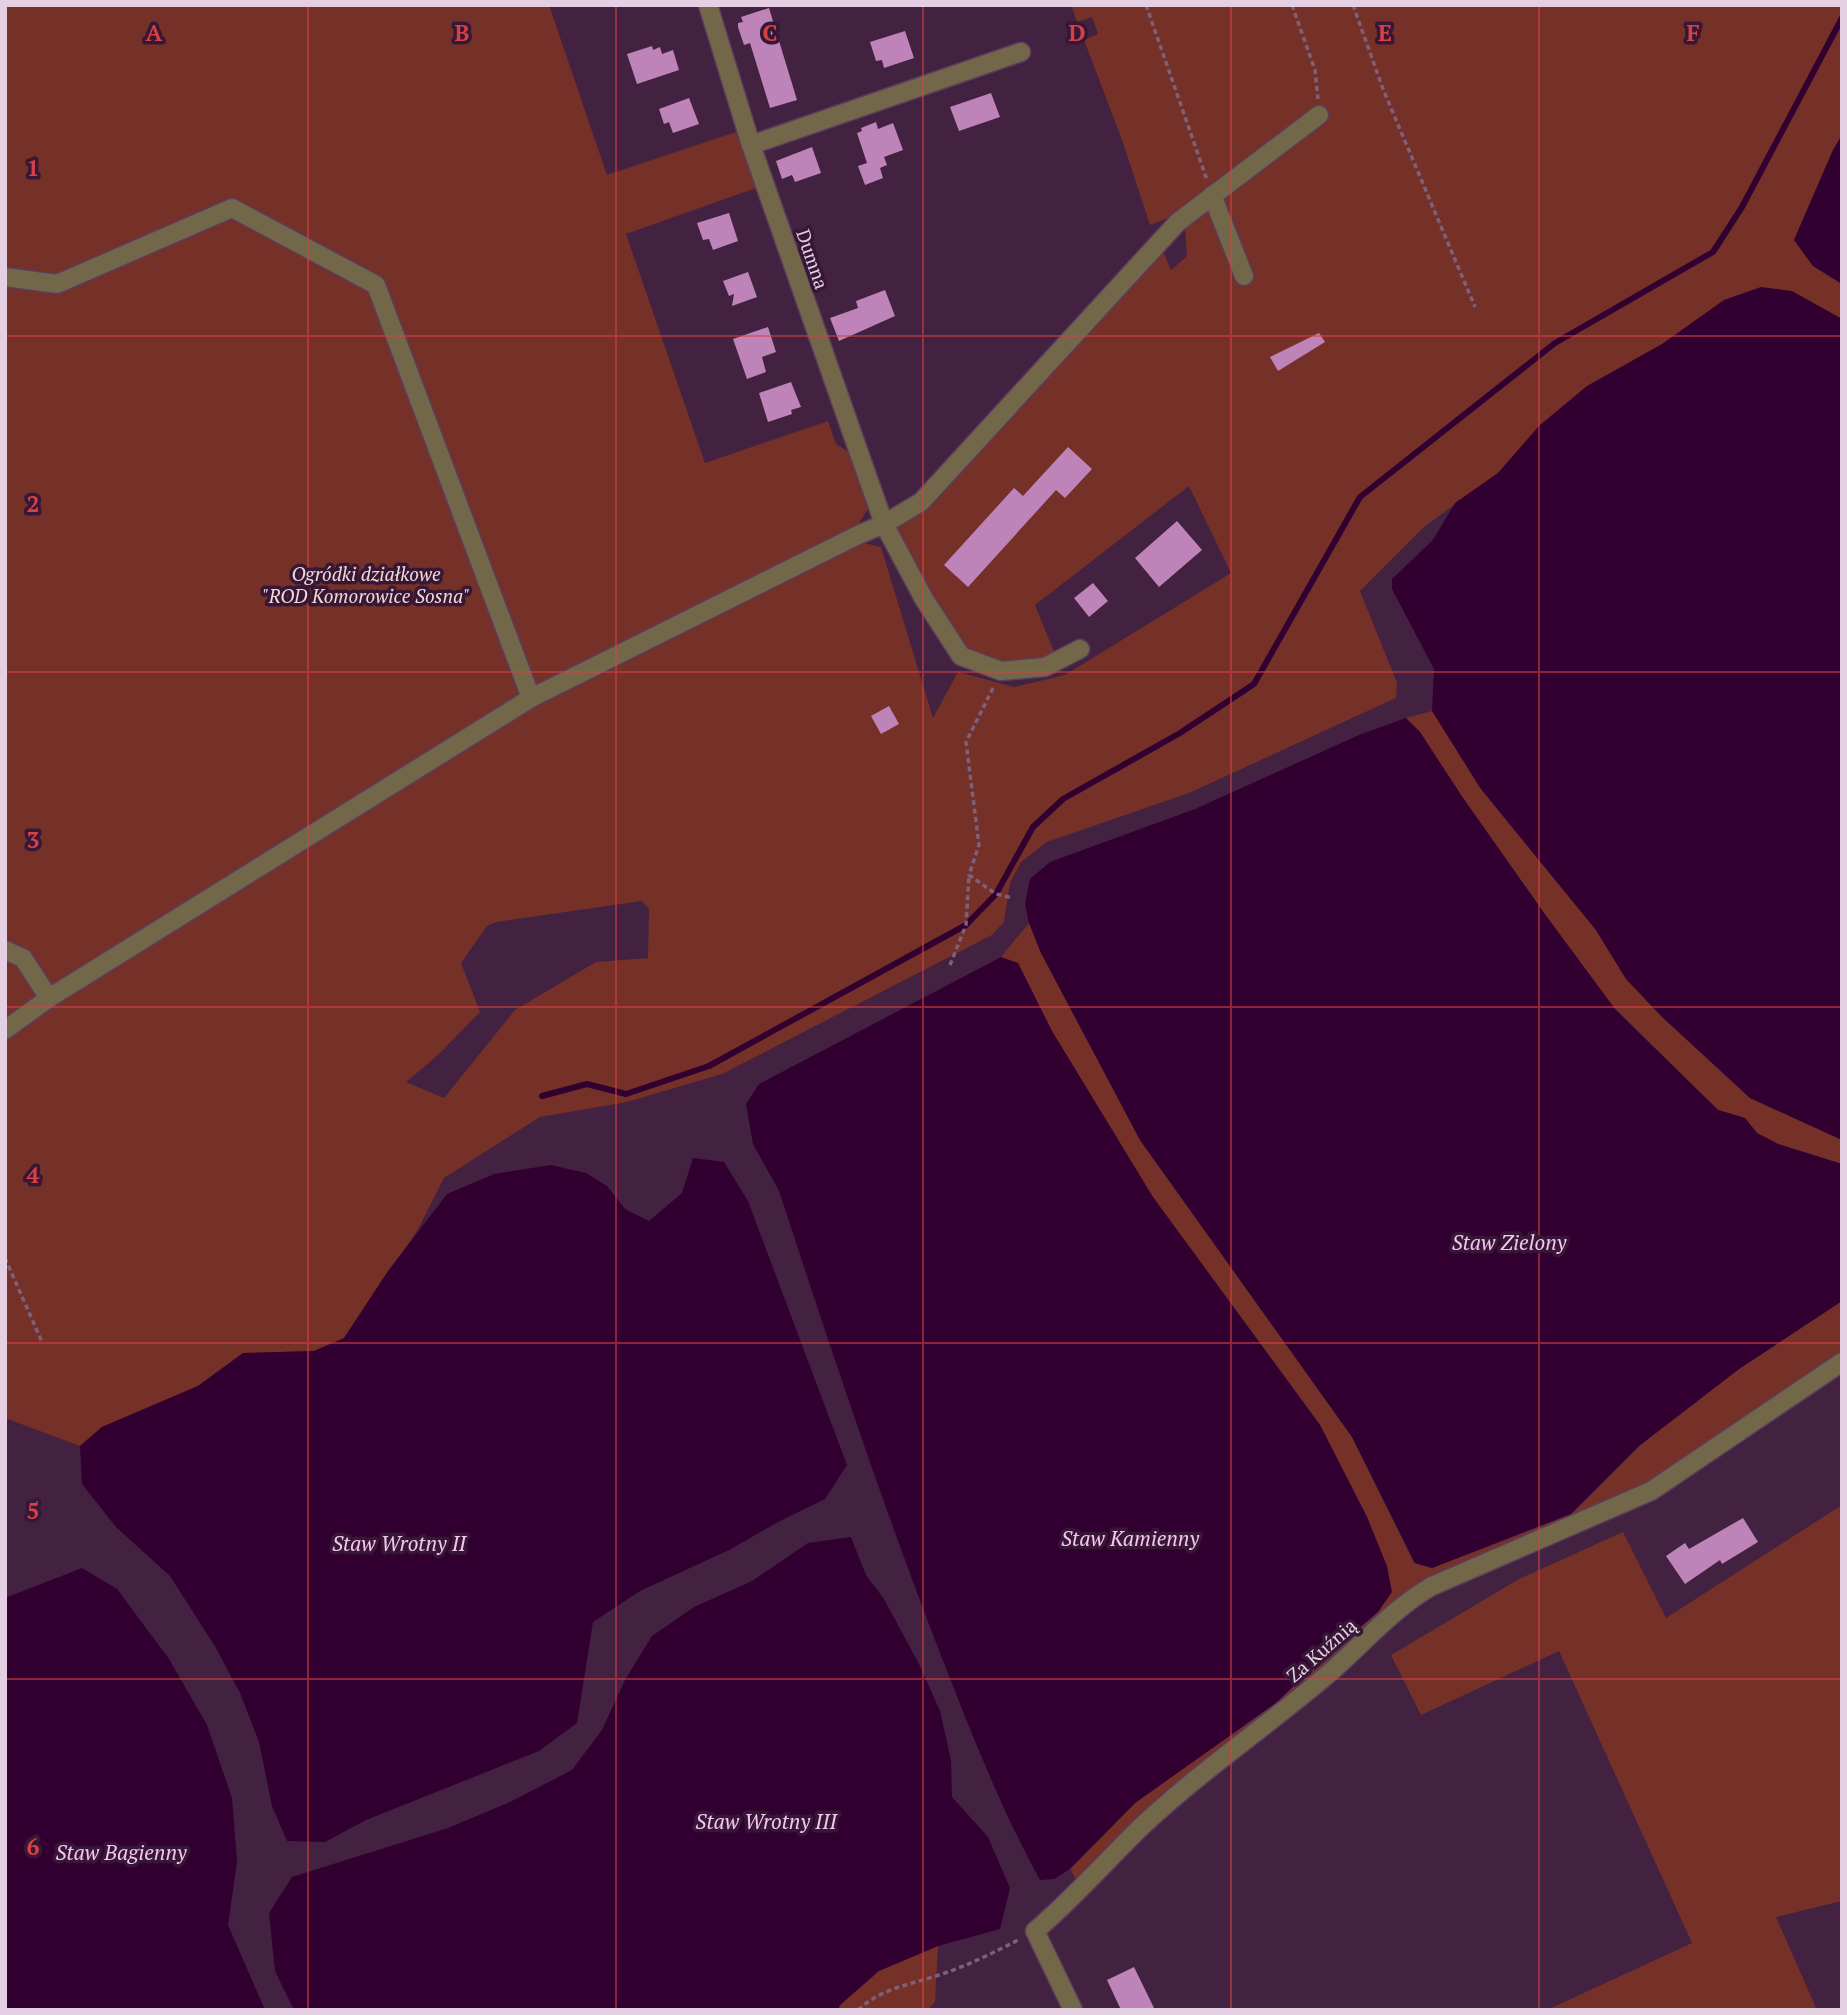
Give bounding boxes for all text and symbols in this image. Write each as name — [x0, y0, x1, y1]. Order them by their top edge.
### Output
text: A — [146, 17, 163, 48]
text: B — [455, 17, 470, 48]
text: C — [763, 17, 778, 48]
text: D — [1069, 17, 1086, 48]
text: E — [1378, 17, 1392, 48]
text: F — [1686, 17, 1700, 48]
text: 1 — [27, 152, 40, 183]
street label: Dumna — [791, 226, 835, 293]
text: 2 — [27, 488, 40, 519]
park label: Ogródki działkowe "ROD Komorowice Sosna" — [262, 561, 470, 608]
text: 3 — [27, 824, 40, 855]
text: 4 — [27, 1159, 40, 1190]
water label: Staw Zielony — [1452, 1228, 1567, 1256]
text: 5 — [27, 1495, 40, 1526]
water label: Staw Kamienny — [1061, 1524, 1199, 1552]
water label: Staw Wrotny II — [332, 1529, 468, 1557]
street label: Za Kuźnią — [1281, 1612, 1362, 1687]
water label: Staw Wrotny III — [695, 1807, 838, 1835]
text: 6 — [27, 1831, 40, 1862]
water label: Staw Bagienny — [55, 1838, 187, 1866]

